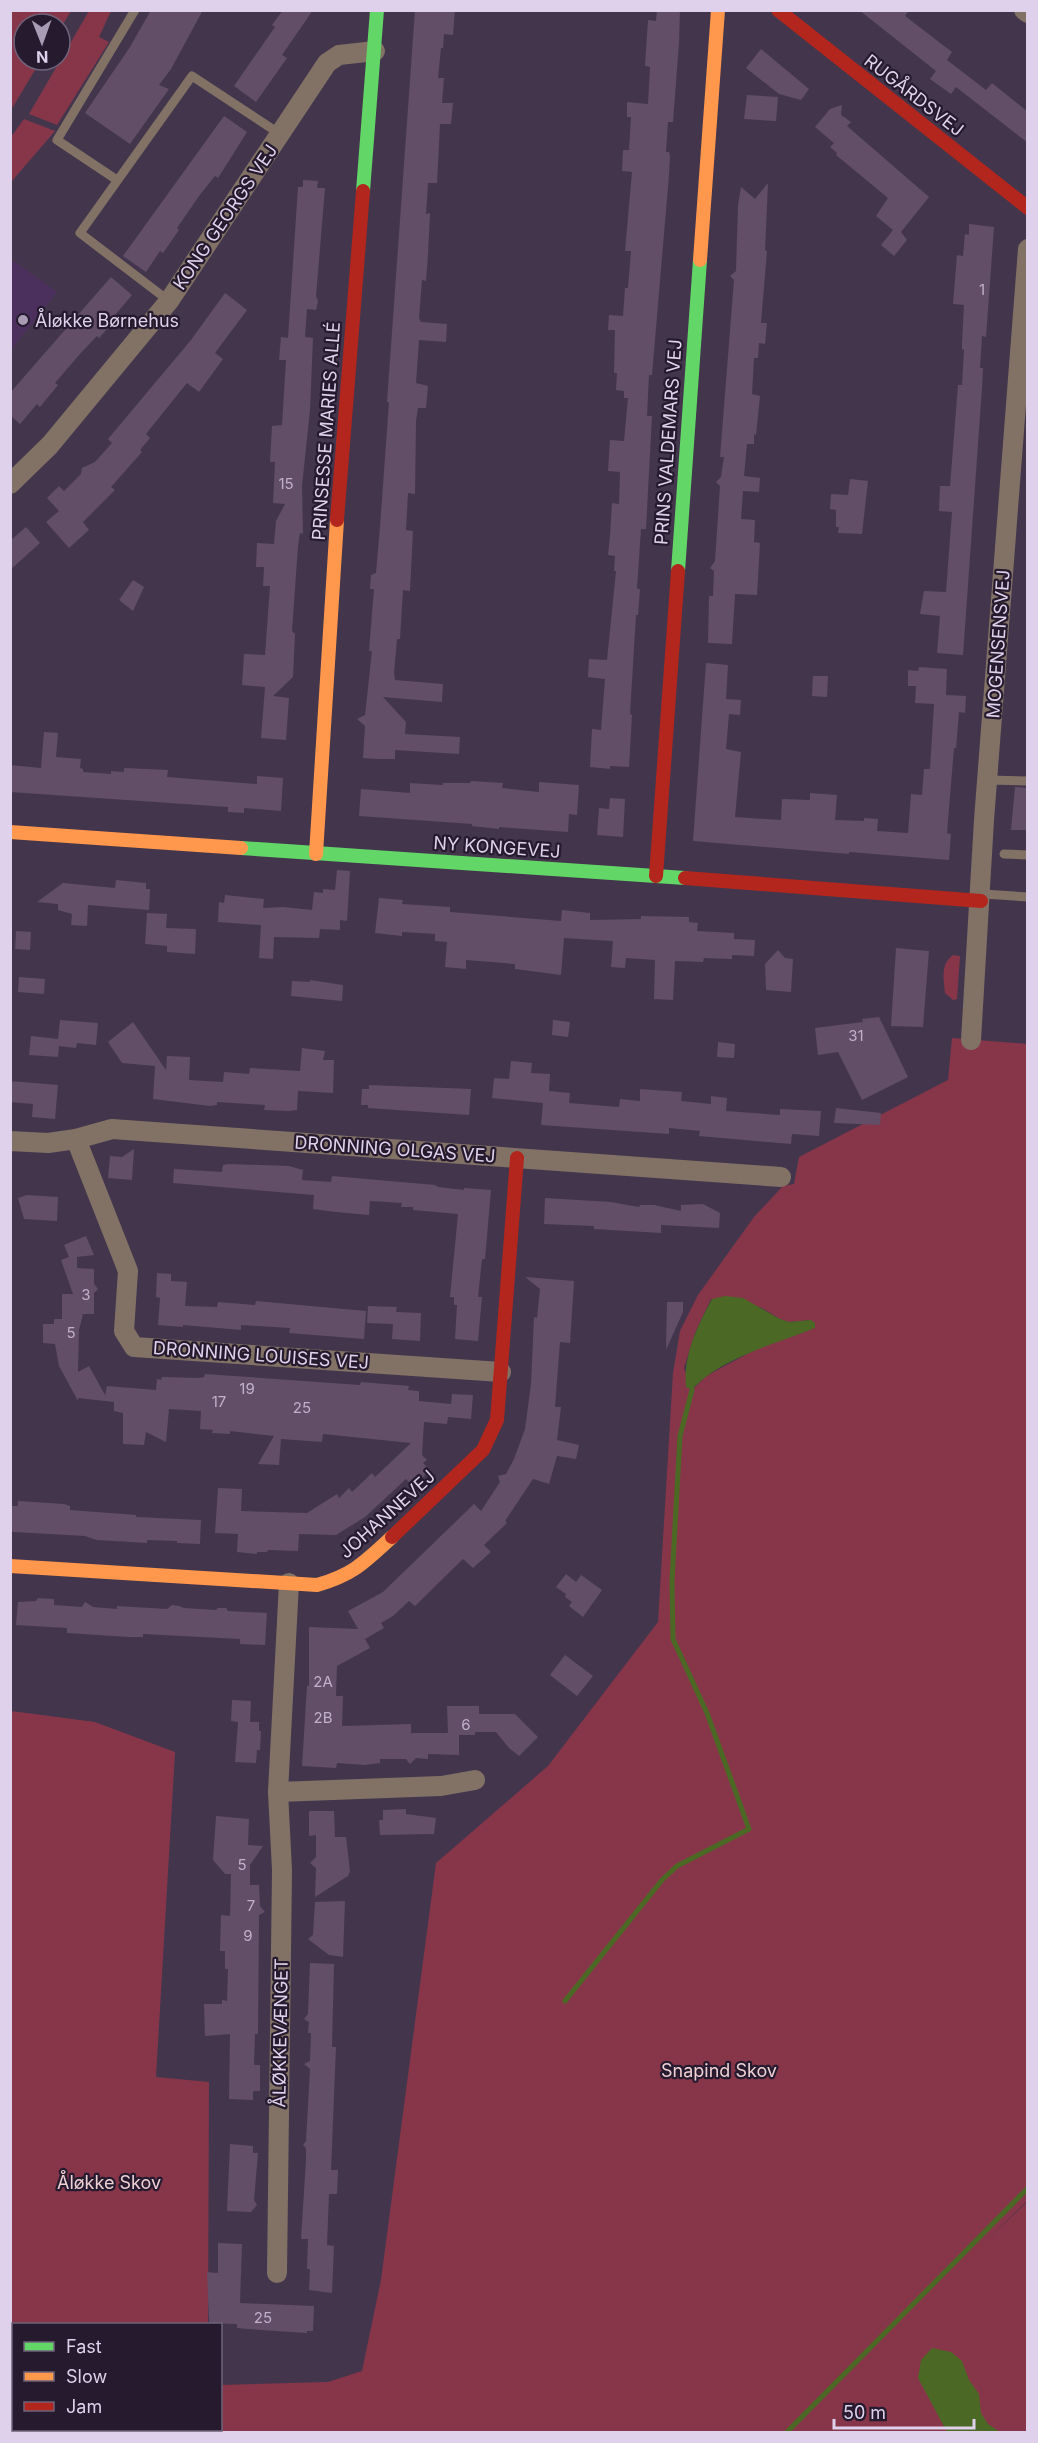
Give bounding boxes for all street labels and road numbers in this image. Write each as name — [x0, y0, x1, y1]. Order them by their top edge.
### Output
street label: RUGÅRDSVEJ — [860, 48, 969, 140]
street label: KONG GEORGS VEJ — [169, 140, 281, 294]
street label: PRINSESSE MARIES ALLÉ — [307, 321, 344, 541]
street label: PRINS VALDEMARS VEJ — [650, 338, 686, 546]
street label: MOGENSENSVEJ — [982, 569, 1014, 719]
street label: NY KONGEVEJ — [433, 832, 561, 862]
street label: DRONNING OLGAS VEJ — [294, 1132, 496, 1166]
street label: DRONNING LOUISES VEJ — [152, 1337, 370, 1373]
street label: JOHANNEVEJ — [335, 1466, 439, 1562]
street label: ÅLØKKEVÆNGET — [266, 1958, 292, 2108]

